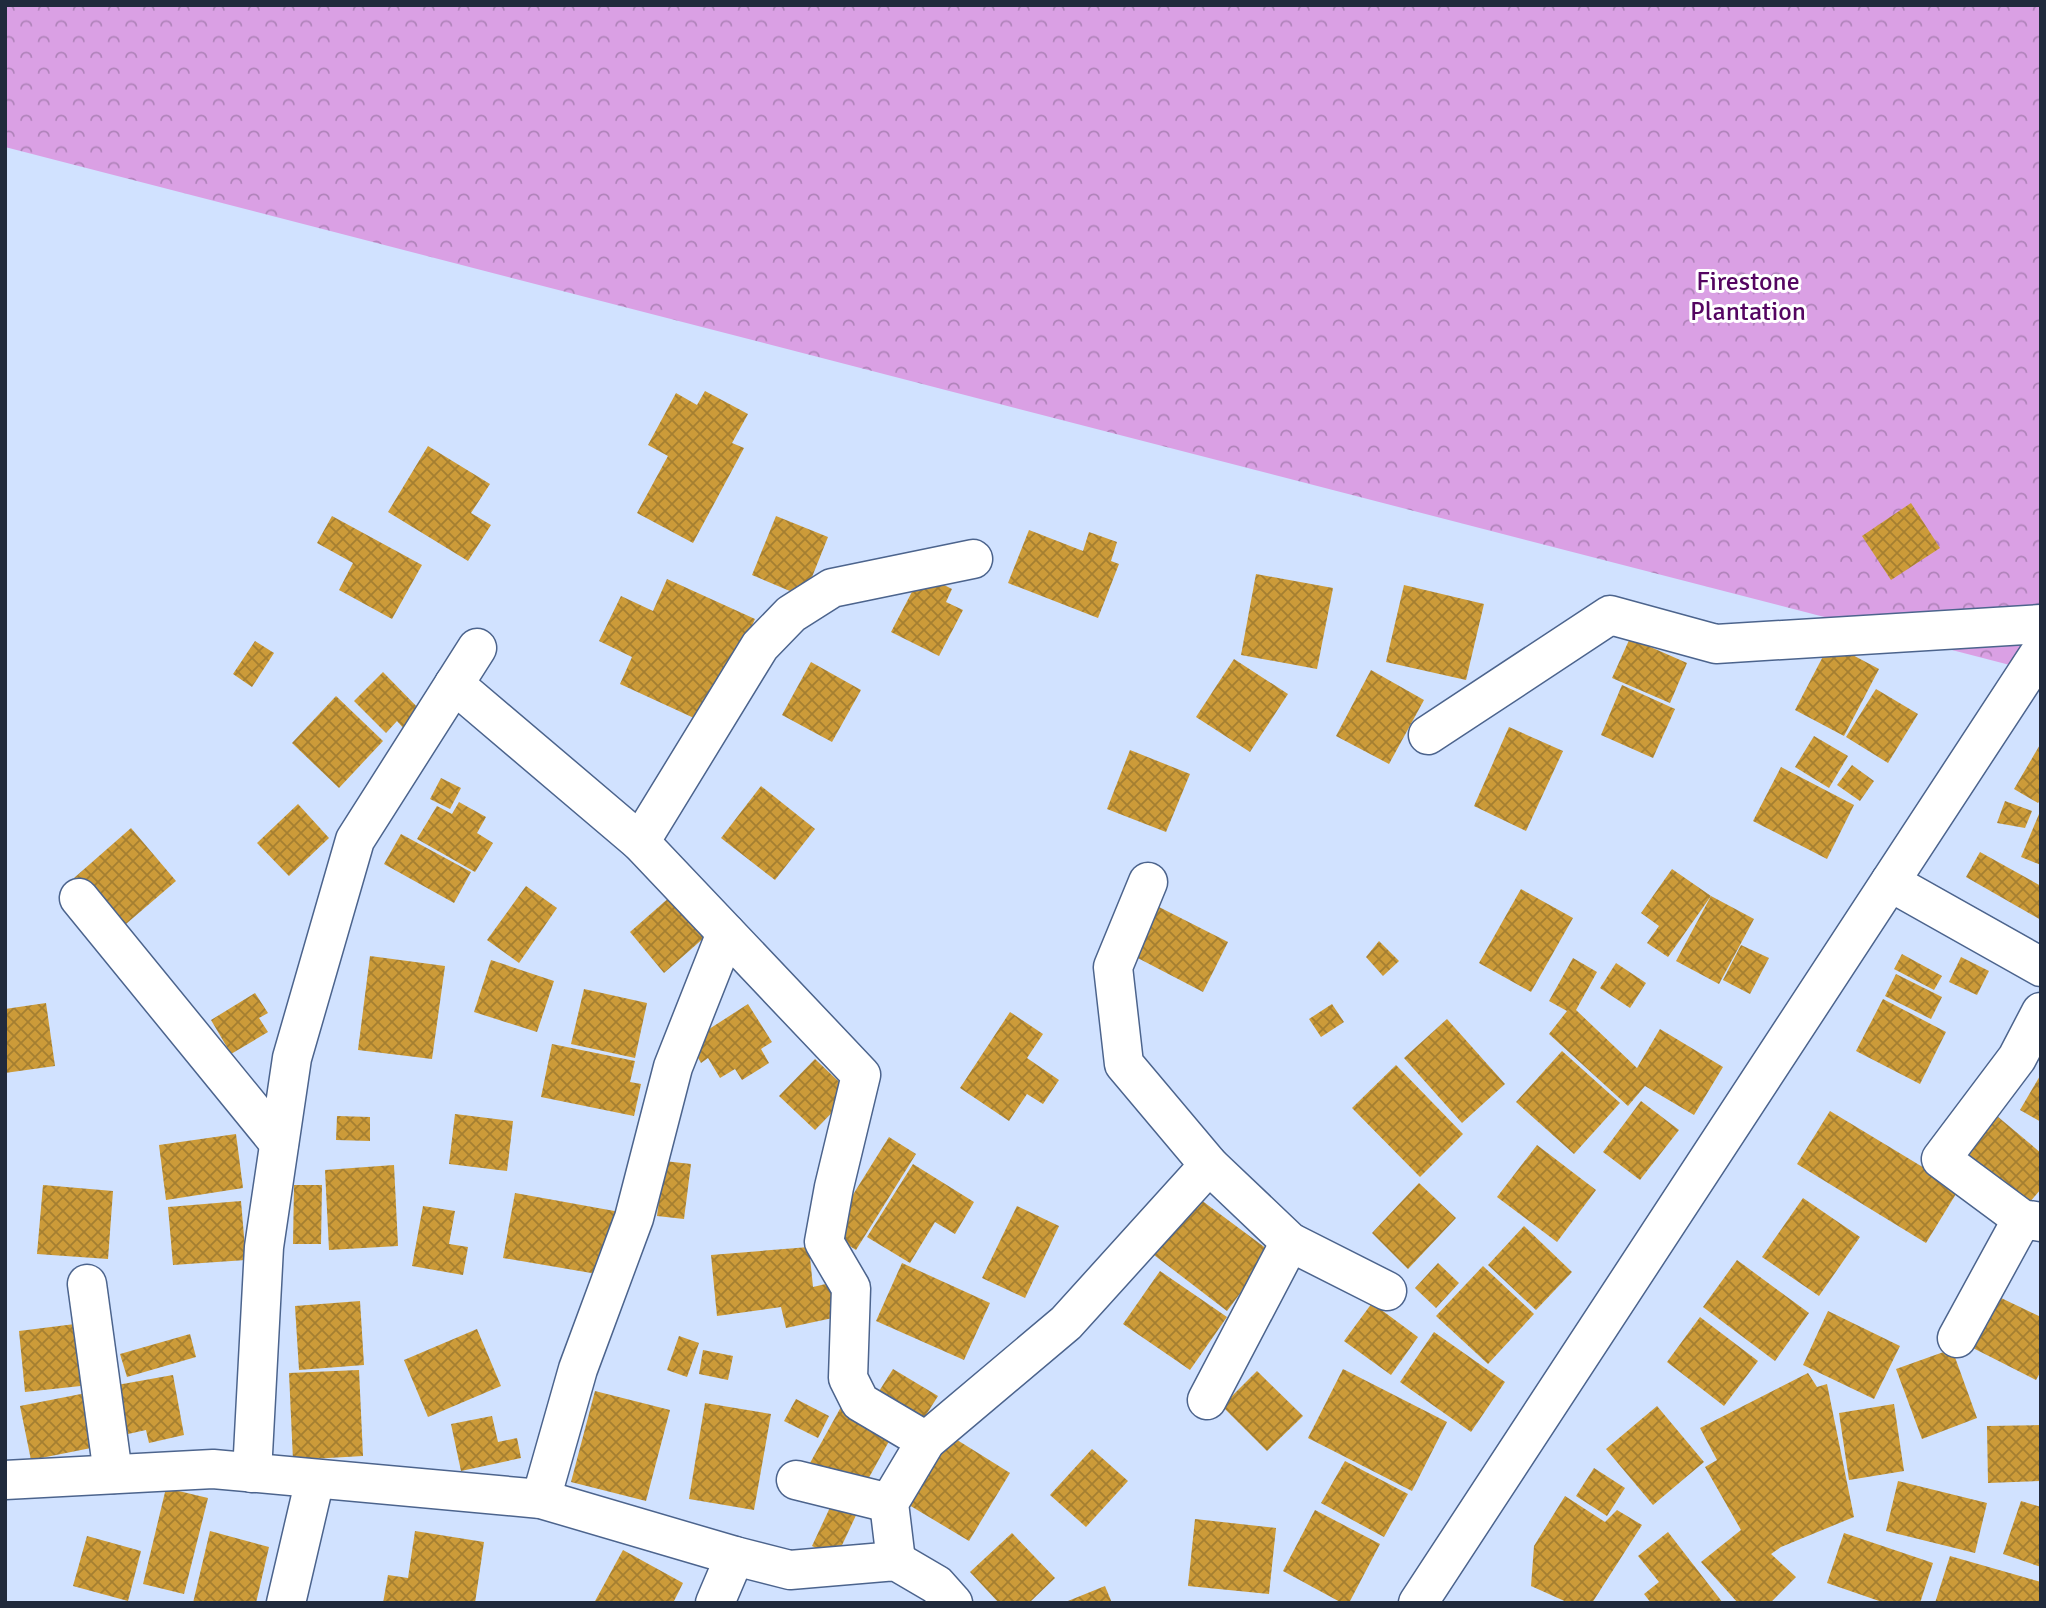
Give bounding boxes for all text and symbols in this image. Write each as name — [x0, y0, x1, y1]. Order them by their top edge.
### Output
park label: Firestone Plantation — [1690, 266, 1806, 328]

